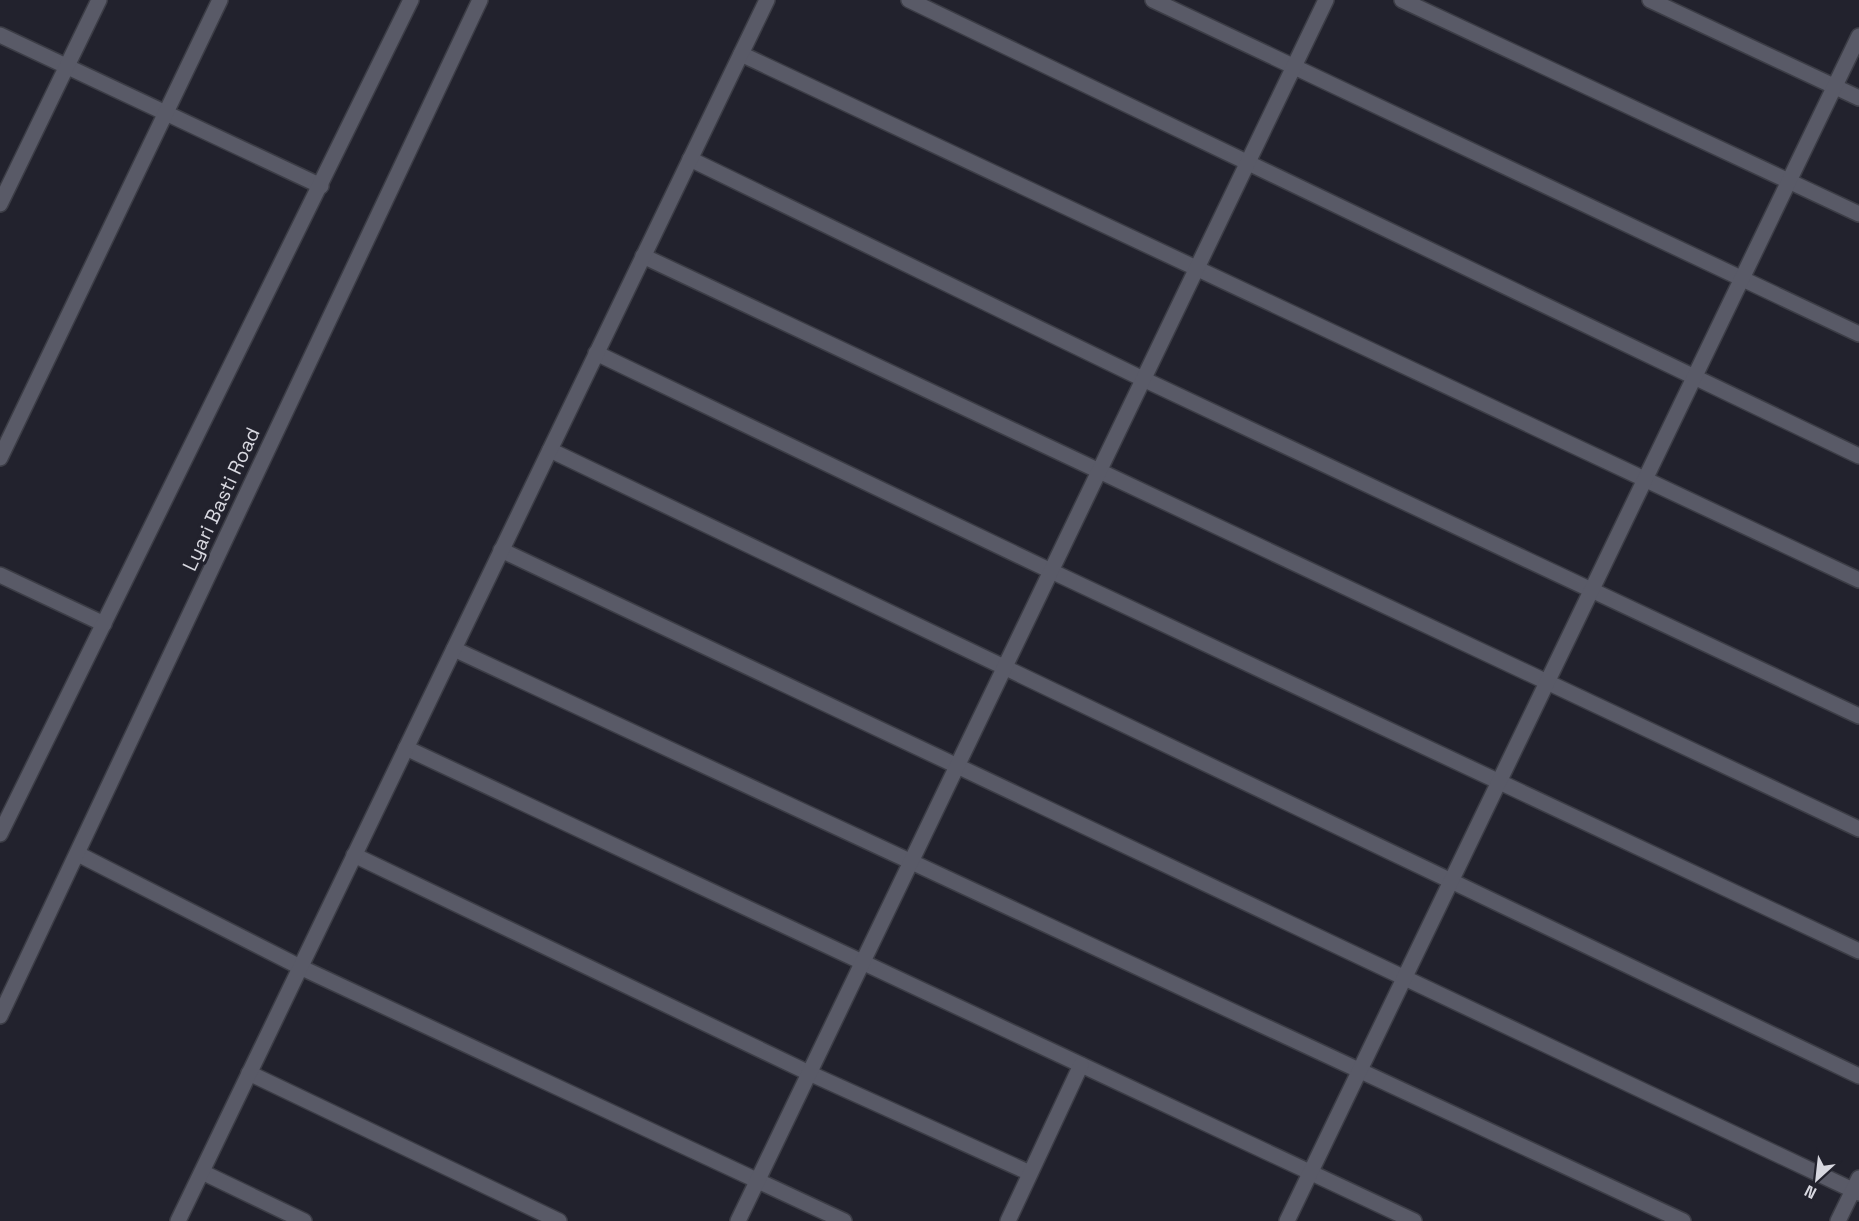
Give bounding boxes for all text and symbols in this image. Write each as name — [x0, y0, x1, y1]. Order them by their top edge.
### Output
street label: Lyari Basti Road — [176, 423, 266, 575]
north arrow — [1787, 1149, 1847, 1209]
text: N — [1801, 1180, 1820, 1204]

